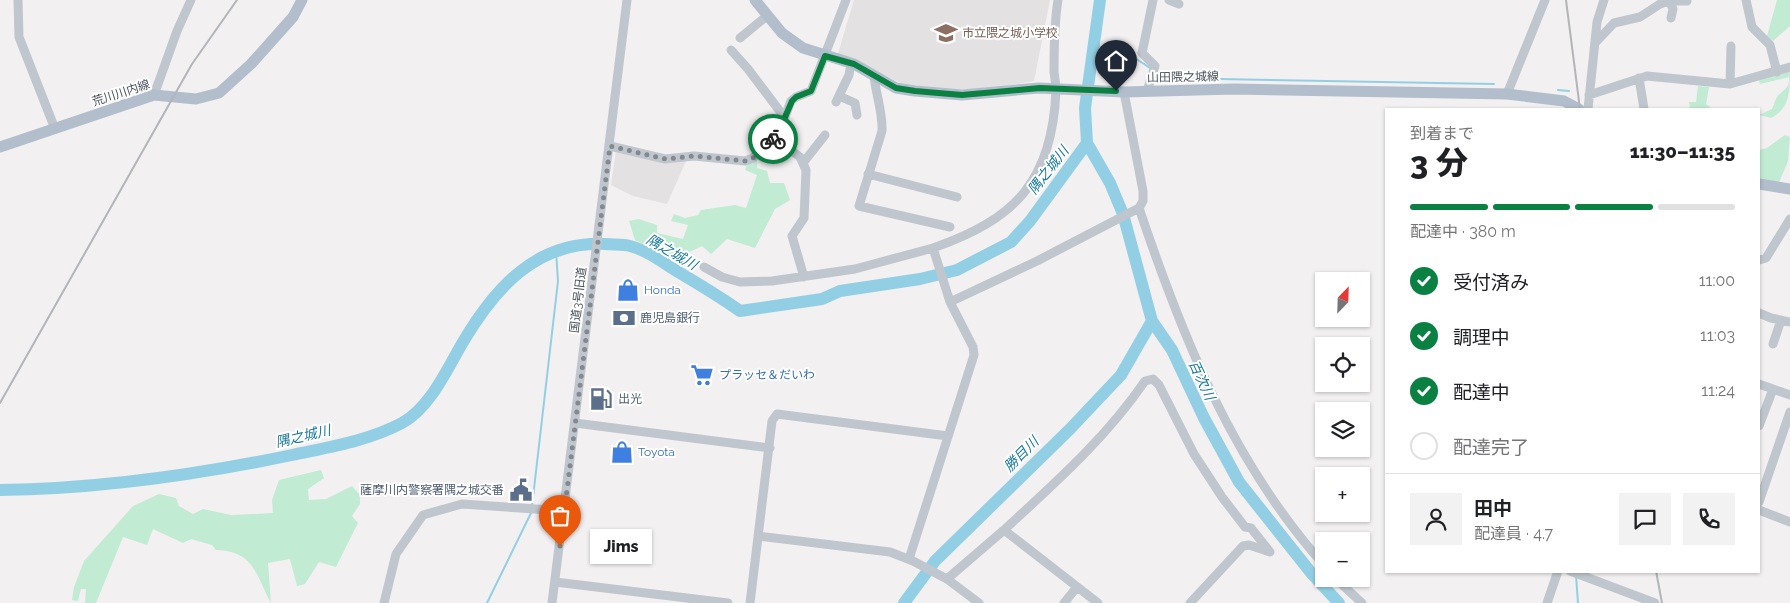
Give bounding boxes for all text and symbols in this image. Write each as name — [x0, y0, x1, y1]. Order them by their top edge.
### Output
school or university icon: 市立隈之城小学校 — [933, 20, 959, 46]
place label: 市立隈之城小学校 — [962, 26, 1058, 40]
pin — [1095, 40, 1137, 91]
icon: home — [1102, 47, 1130, 75]
street label: 山田隈之城線 — [1147, 69, 1219, 85]
street label: 荒川川内線 — [90, 77, 152, 109]
courier — [748, 114, 798, 164]
text: 到着まで — [1410, 124, 1474, 143]
icon: bike — [759, 125, 787, 153]
text: 11:30–11:35 — [1630, 140, 1735, 162]
water label: 隅之城川 — [1024, 141, 1073, 197]
text: 3 分 — [1410, 144, 1468, 181]
text: 配達中 · 380 m — [1410, 222, 1516, 241]
water label: 隅之城川 — [644, 231, 702, 274]
street label: 国道3号旧道 — [567, 266, 589, 334]
icon: check — [1410, 267, 1438, 295]
text: 受付済み — [1453, 271, 1529, 293]
text: 11:00 — [1699, 271, 1735, 290]
north arrow — [1315, 272, 1370, 328]
map controls — [1315, 272, 1370, 587]
shop icon: Honda — [615, 277, 641, 303]
place label: Honda — [644, 283, 681, 297]
bank icon: 鹿児島銀行 — [611, 305, 637, 331]
place label: 鹿児島銀行 — [640, 311, 700, 325]
icon: check — [1410, 322, 1438, 350]
text: 調理中 — [1453, 326, 1510, 348]
text: 11:03 — [1700, 326, 1735, 345]
button: locate — [1315, 337, 1370, 392]
water label: 百次川 — [1186, 358, 1219, 404]
supermarket icon: プラッセ＆だいわ — [689, 362, 715, 388]
place label: プラッセ＆だいわ — [719, 368, 815, 382]
icon: check — [1410, 377, 1438, 405]
text: 配達中 — [1453, 381, 1510, 403]
text: 11:24 — [1701, 381, 1735, 400]
fuel station icon: 出光 — [588, 386, 614, 412]
place label: 出光 — [618, 392, 642, 406]
button: layers — [1315, 402, 1370, 457]
water label: 隅之城川 — [274, 421, 334, 450]
water label: 勝目川 — [1000, 432, 1043, 475]
text: 配達完了 — [1453, 436, 1529, 458]
shop icon: Toyota — [609, 439, 635, 465]
place label: Toyota — [638, 445, 675, 459]
button: + — [1315, 467, 1370, 522]
public building icon: 薩摩川内警察署隅之城交番 — [508, 477, 534, 503]
place label: 薩摩川内警察署隅之城交番 — [360, 483, 504, 497]
button: person — [1410, 493, 1462, 545]
button: chat — [1619, 493, 1671, 545]
button: phone — [1683, 493, 1735, 545]
pin — [539, 495, 581, 546]
text: 田中 — [1474, 497, 1512, 519]
icon: bag — [546, 502, 574, 530]
text: 配達員 · 4.7 — [1474, 524, 1553, 543]
callout: Jims — [590, 528, 652, 564]
button: − — [1315, 532, 1370, 587]
text: Jims — [603, 537, 639, 556]

